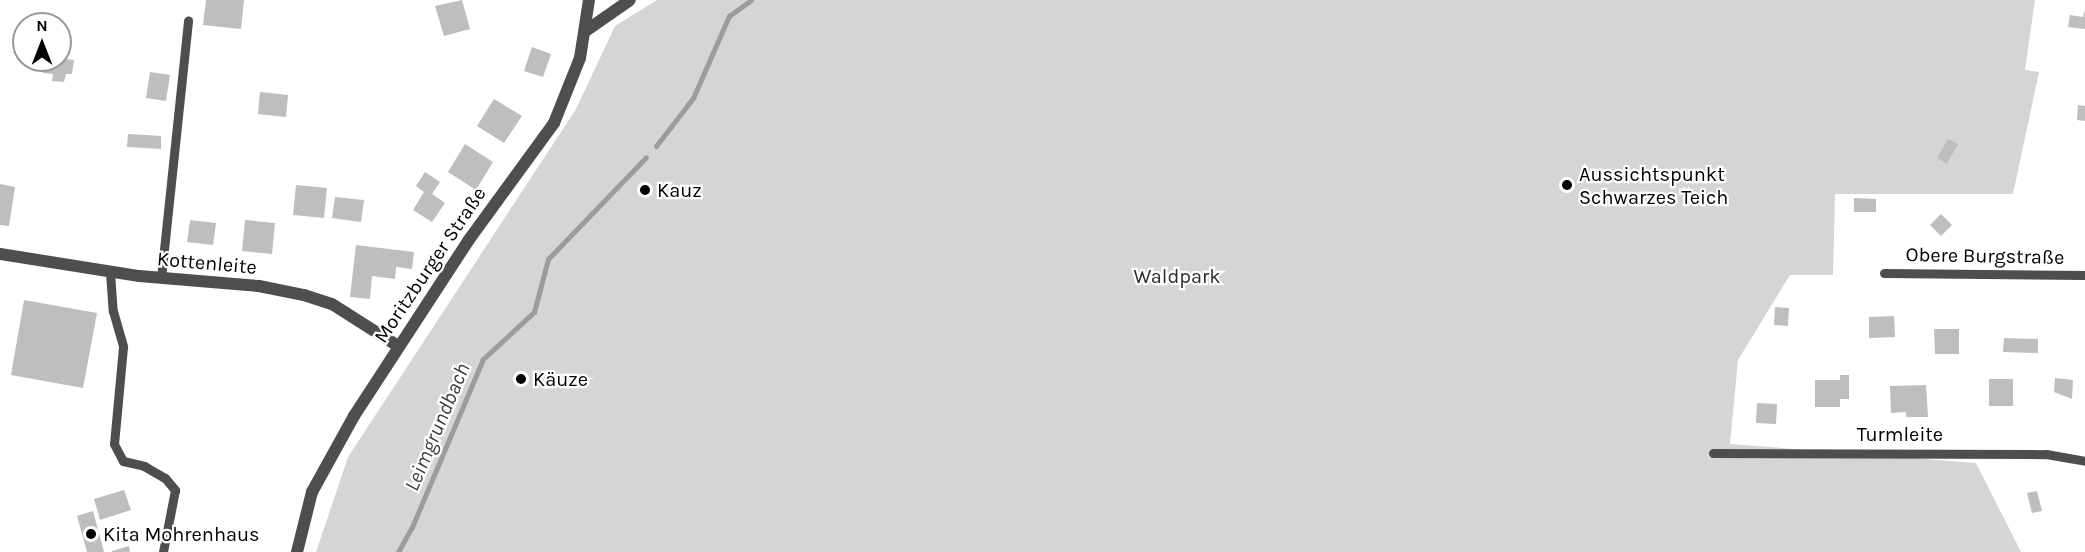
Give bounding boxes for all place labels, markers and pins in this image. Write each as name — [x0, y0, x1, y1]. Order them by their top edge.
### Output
place label: Aussichtspunkt Schwarzes Teich — [1579, 162, 1728, 209]
place label: Kauz — [657, 178, 702, 202]
marker: Aussichtspunkt Schwarzes Teich — [1560, 178, 1574, 192]
marker: Kauz — [638, 183, 652, 197]
place label: Käuze — [533, 367, 588, 391]
marker: Käuze — [514, 372, 528, 386]
place label: Kita Mohrenhaus — [103, 522, 260, 546]
marker: Kita Mohrenhaus — [84, 527, 98, 541]

